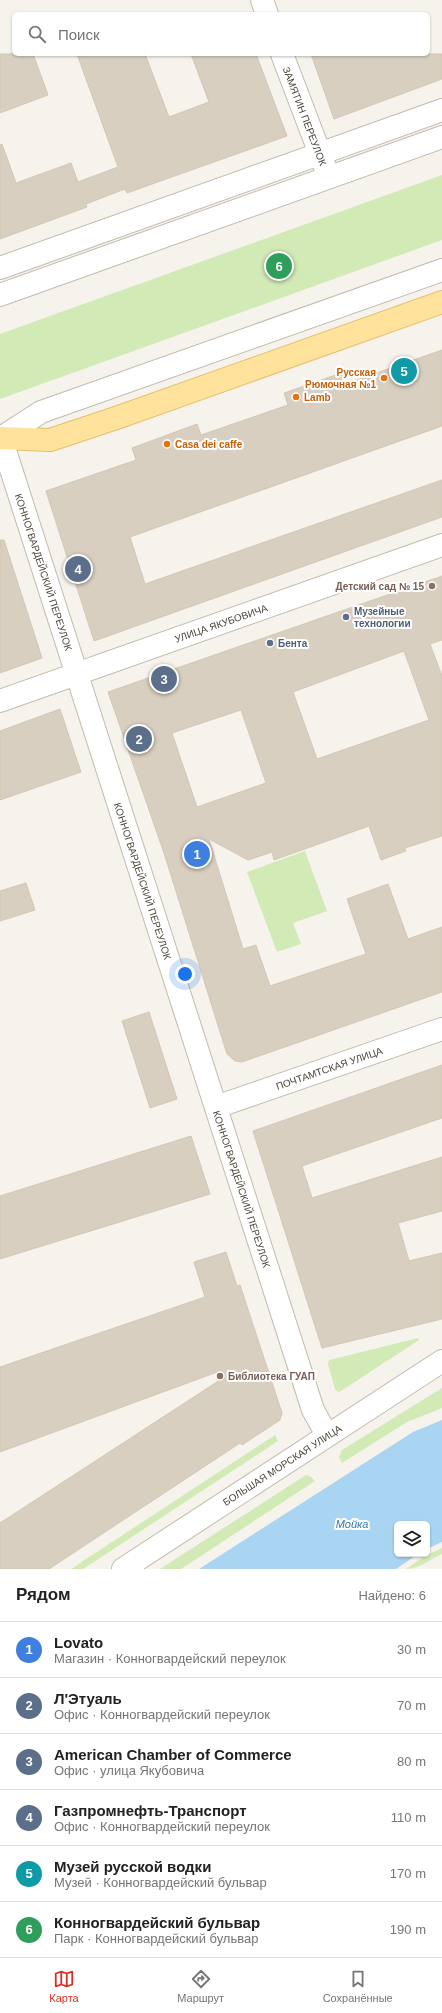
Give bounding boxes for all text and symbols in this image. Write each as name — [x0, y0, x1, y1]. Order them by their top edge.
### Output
search box — [12, 12, 430, 56]
icon: search — [26, 23, 48, 45]
text: Поиск — [58, 26, 100, 43]
street label: ЗАМЯТИН ПЕРЕУЛОК — [281, 65, 329, 167]
pin: 6 — [266, 251, 292, 281]
pin: 5 — [391, 356, 417, 386]
place label: Русская Рюмочная №1 — [305, 367, 376, 390]
marker: Русская Рюмочная №1 — [379, 373, 389, 383]
marker: Lamb — [291, 392, 301, 402]
place label: Lamb — [304, 392, 331, 403]
marker: Casa dei caffe — [162, 439, 172, 449]
place label: Casa dei caffe — [175, 439, 243, 450]
street label: КОННОГВАРДЕЙСКИЙ ПЕРЕУЛОК — [13, 492, 75, 652]
pin: 4 — [65, 554, 91, 584]
place label: Детский сад № 15 — [335, 581, 424, 592]
marker: Детский сад № 15 — [427, 581, 437, 591]
street label: УЛИЦА ЯКУБОВИЧА — [173, 602, 269, 645]
place label: Музейные технологии — [354, 606, 411, 629]
marker: Музейные технологии — [341, 612, 351, 622]
marker: Бента — [265, 638, 275, 648]
place label: Бента — [278, 638, 308, 649]
pin: 3 — [151, 664, 177, 694]
pin: 2 — [126, 724, 152, 754]
street label: КОННОГВАРДЕЙСКИЙ ПЕРЕУЛОК — [112, 801, 174, 961]
pin: 1 — [184, 839, 210, 869]
your location — [175, 964, 195, 984]
street label: ПОЧТАМТСКАЯ УЛИЦА — [274, 1045, 384, 1092]
street label: КОННОГВАРДЕЙСКИЙ ПЕРЕУЛОК — [211, 1109, 273, 1269]
marker: Библиотека ГУАП — [215, 1371, 225, 1381]
place label: Библиотека ГУАП — [228, 1371, 315, 1382]
street label: БОЛЬШАЯ МОРСКАЯ УЛИЦА — [221, 1423, 344, 1508]
water label: Мойка — [336, 1518, 368, 1530]
map controls — [394, 1521, 430, 1557]
button: layers — [394, 1521, 430, 1557]
text: Рядом — [16, 1585, 71, 1604]
text: Найдено: 6 — [358, 1588, 426, 1603]
text: Lovato — [54, 1634, 103, 1651]
text: 1 — [25, 1642, 33, 1657]
text: 30 m — [397, 1642, 426, 1657]
text: Магазин · Конногвардейский переулок — [54, 1651, 286, 1666]
text: Л'Этуаль — [54, 1690, 122, 1707]
text: 2 — [25, 1698, 33, 1713]
text: 70 m — [397, 1698, 426, 1713]
text: Офис · Конногвардейский переулок — [54, 1707, 270, 1722]
text: American Chamber of Commerce — [54, 1746, 292, 1763]
text: 3 — [25, 1754, 33, 1769]
text: 80 m — [397, 1754, 426, 1769]
text: Офис · улица Якубовича — [54, 1763, 204, 1778]
text: Газпромнефть-Транспорт — [54, 1802, 247, 1819]
text: 4 — [25, 1810, 33, 1825]
text: 110 m — [391, 1810, 426, 1825]
text: Офис · Конногвардейский переулок — [54, 1819, 270, 1834]
text: Музей русской водки — [54, 1858, 211, 1875]
text: 5 — [25, 1866, 33, 1881]
text: 170 m — [390, 1866, 426, 1881]
text: Музей · Конногвардейский бульвар — [54, 1875, 267, 1890]
text: Конногвардейский бульвар — [54, 1914, 260, 1931]
text: 6 — [25, 1922, 33, 1937]
text: 190 m — [390, 1922, 426, 1937]
text: Парк · Конногвардейский бульвар — [54, 1931, 258, 1946]
tab: Карта — [49, 1968, 79, 2004]
tab: Маршрут — [177, 1968, 224, 2004]
tab: Сохранённые — [323, 1968, 393, 2004]

